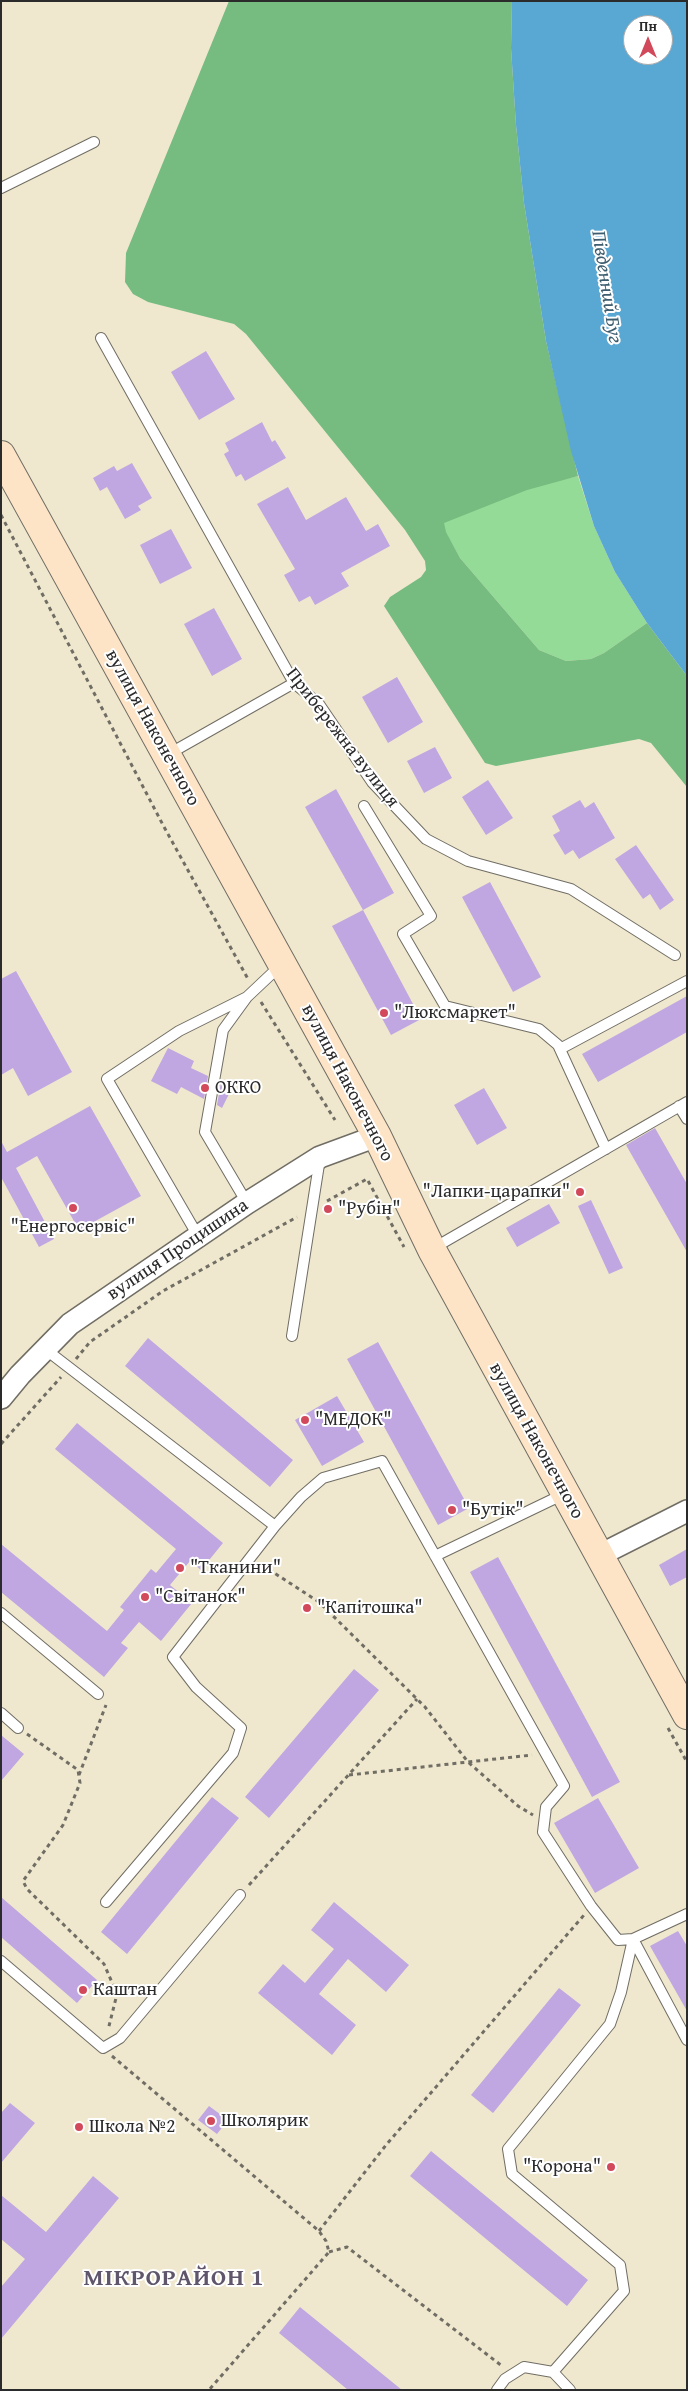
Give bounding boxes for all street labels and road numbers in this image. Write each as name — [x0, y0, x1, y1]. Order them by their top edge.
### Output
street label: вулиця Наконечного — [100, 646, 204, 810]
street label: Прибережна вулиця — [280, 664, 404, 812]
street label: вулиця Наконечного — [296, 1000, 398, 1166]
street label: вулиця Процишина — [103, 1194, 253, 1306]
street label: вулиця Наконечного — [484, 1359, 588, 1523]

